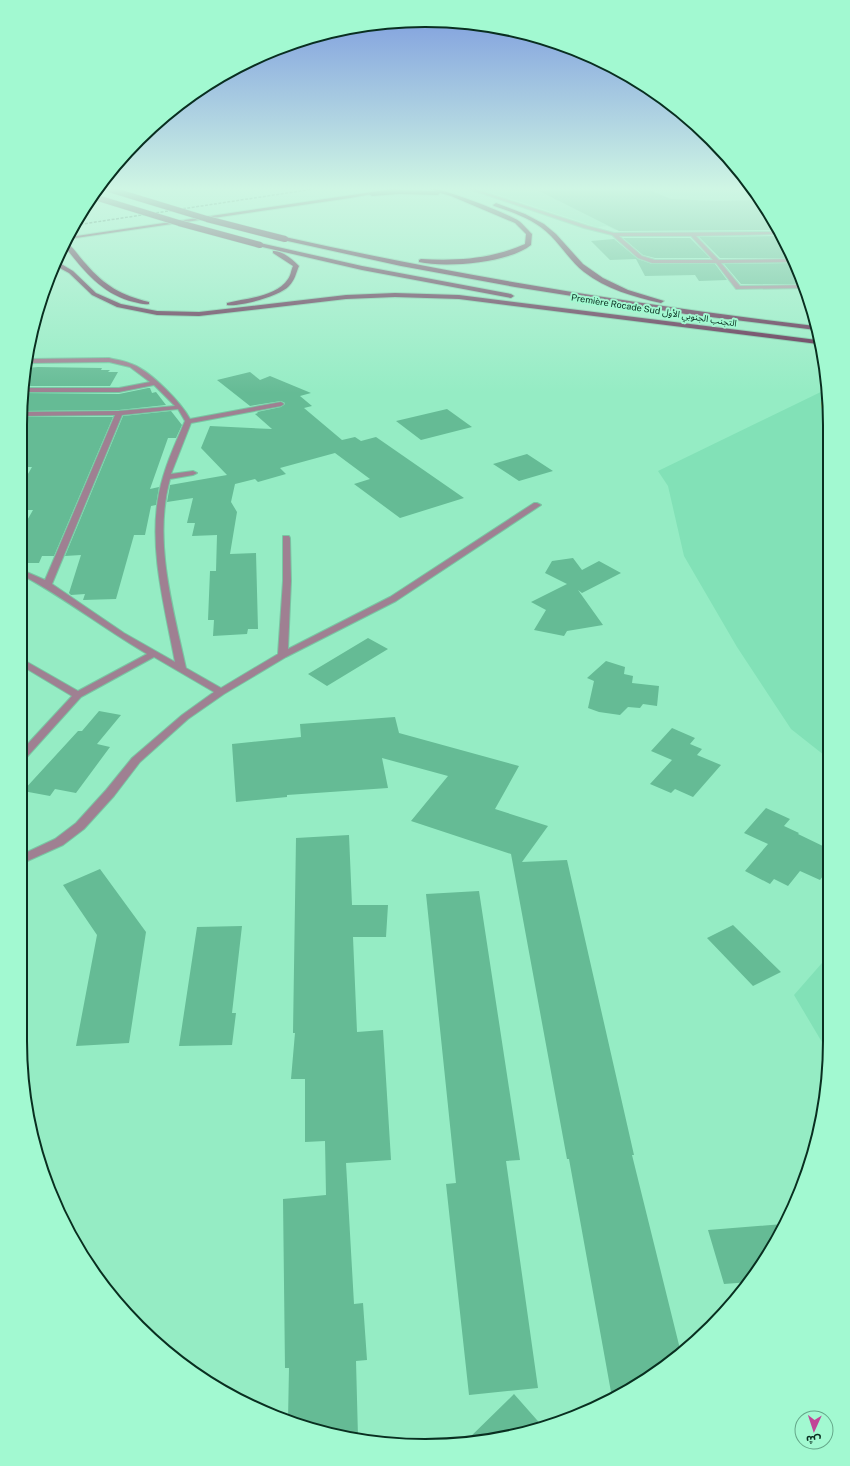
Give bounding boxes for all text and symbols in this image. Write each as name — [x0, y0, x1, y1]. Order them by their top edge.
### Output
street label: Première Rocade Sud التجنب الجنوبي الأول — [570, 291, 738, 331]
north arrow — [794, 1410, 834, 1450]
text: ش — [806, 1433, 821, 1446]

